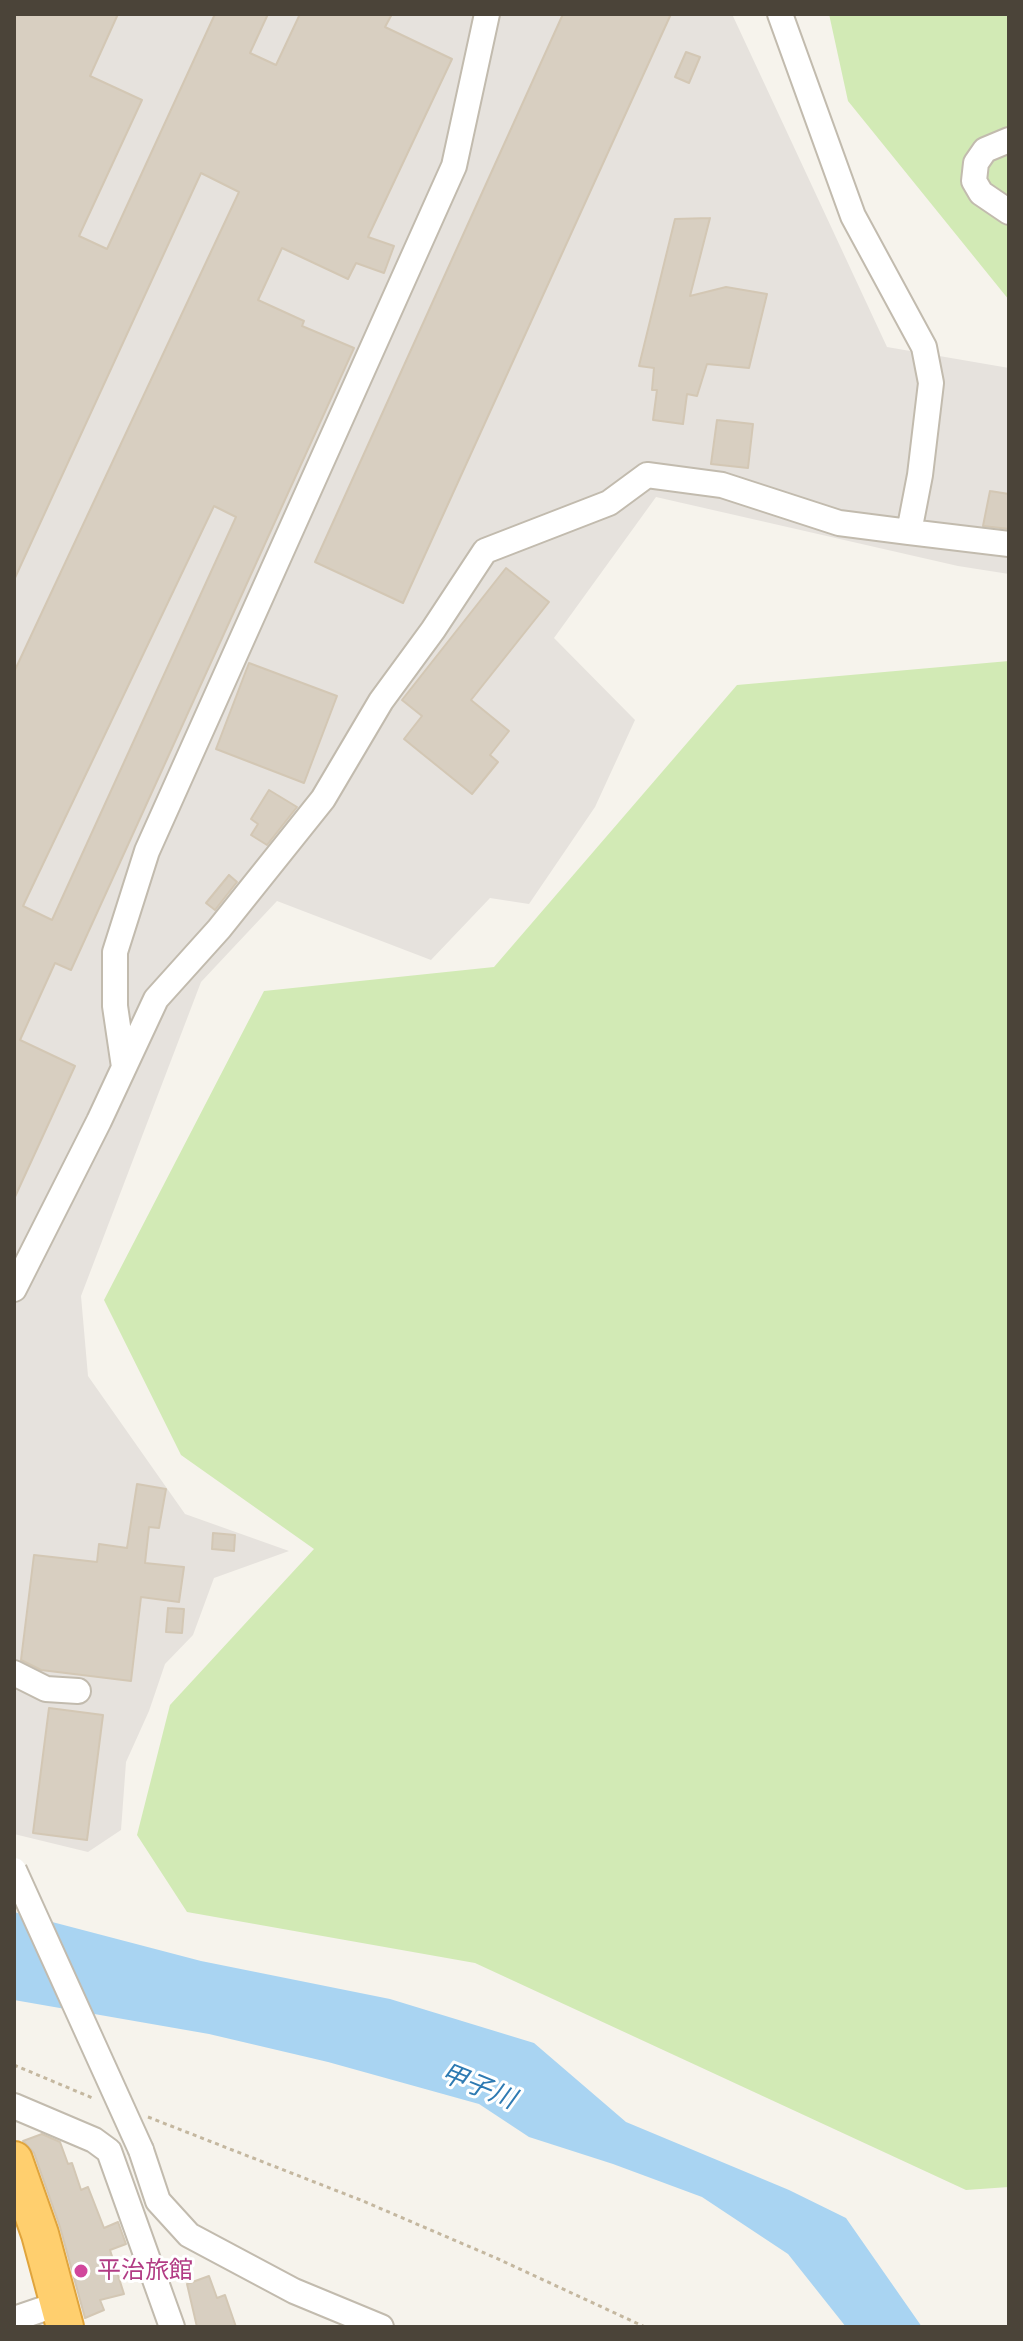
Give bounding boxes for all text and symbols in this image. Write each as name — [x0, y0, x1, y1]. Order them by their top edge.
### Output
water label: 甲子川 — [436, 2058, 520, 2116]
place label: 平治旅館 — [97, 2257, 193, 2285]
marker: 平治旅館 — [72, 2262, 90, 2280]

